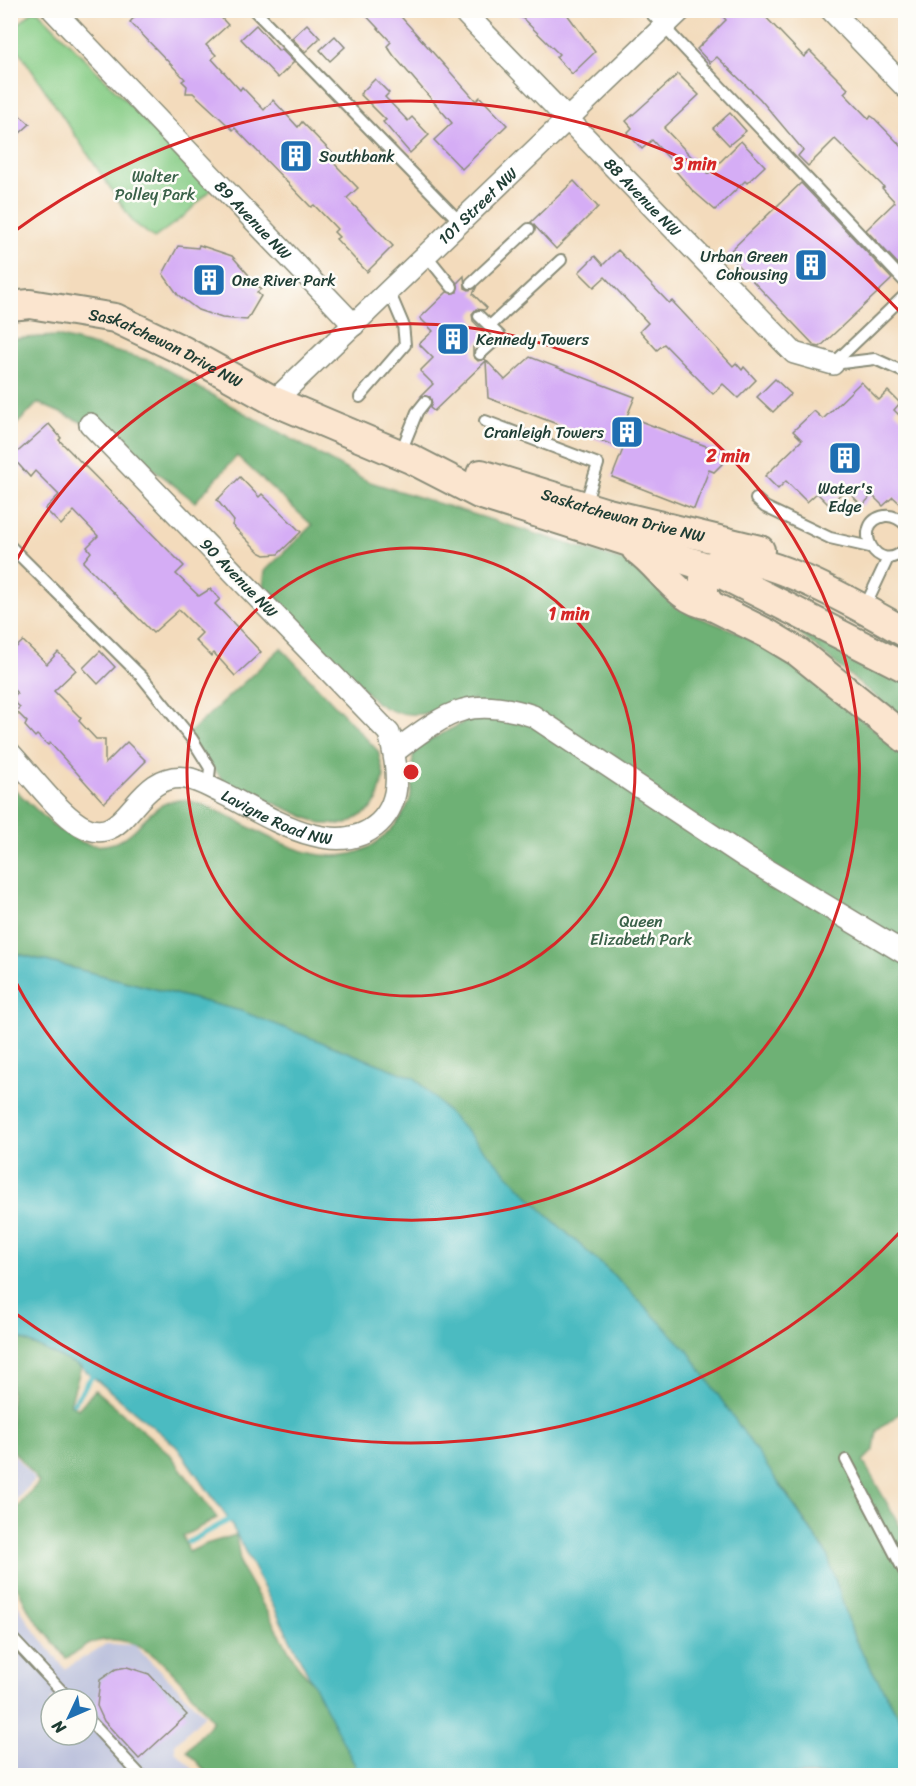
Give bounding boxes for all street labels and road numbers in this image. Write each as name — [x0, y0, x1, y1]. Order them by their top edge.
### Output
street label: 88 Avenue NW — [597, 150, 689, 244]
street label: 101 Street NW — [430, 159, 525, 252]
street label: 89 Avenue NW — [207, 173, 300, 267]
street label: Saskatchewan Drive NW — [87, 299, 248, 396]
street label: Saskatchewan Drive NW — [538, 479, 708, 551]
street label: 90 Avenue NW — [193, 531, 286, 625]
street label: Lavigne Road NW — [216, 781, 335, 853]

